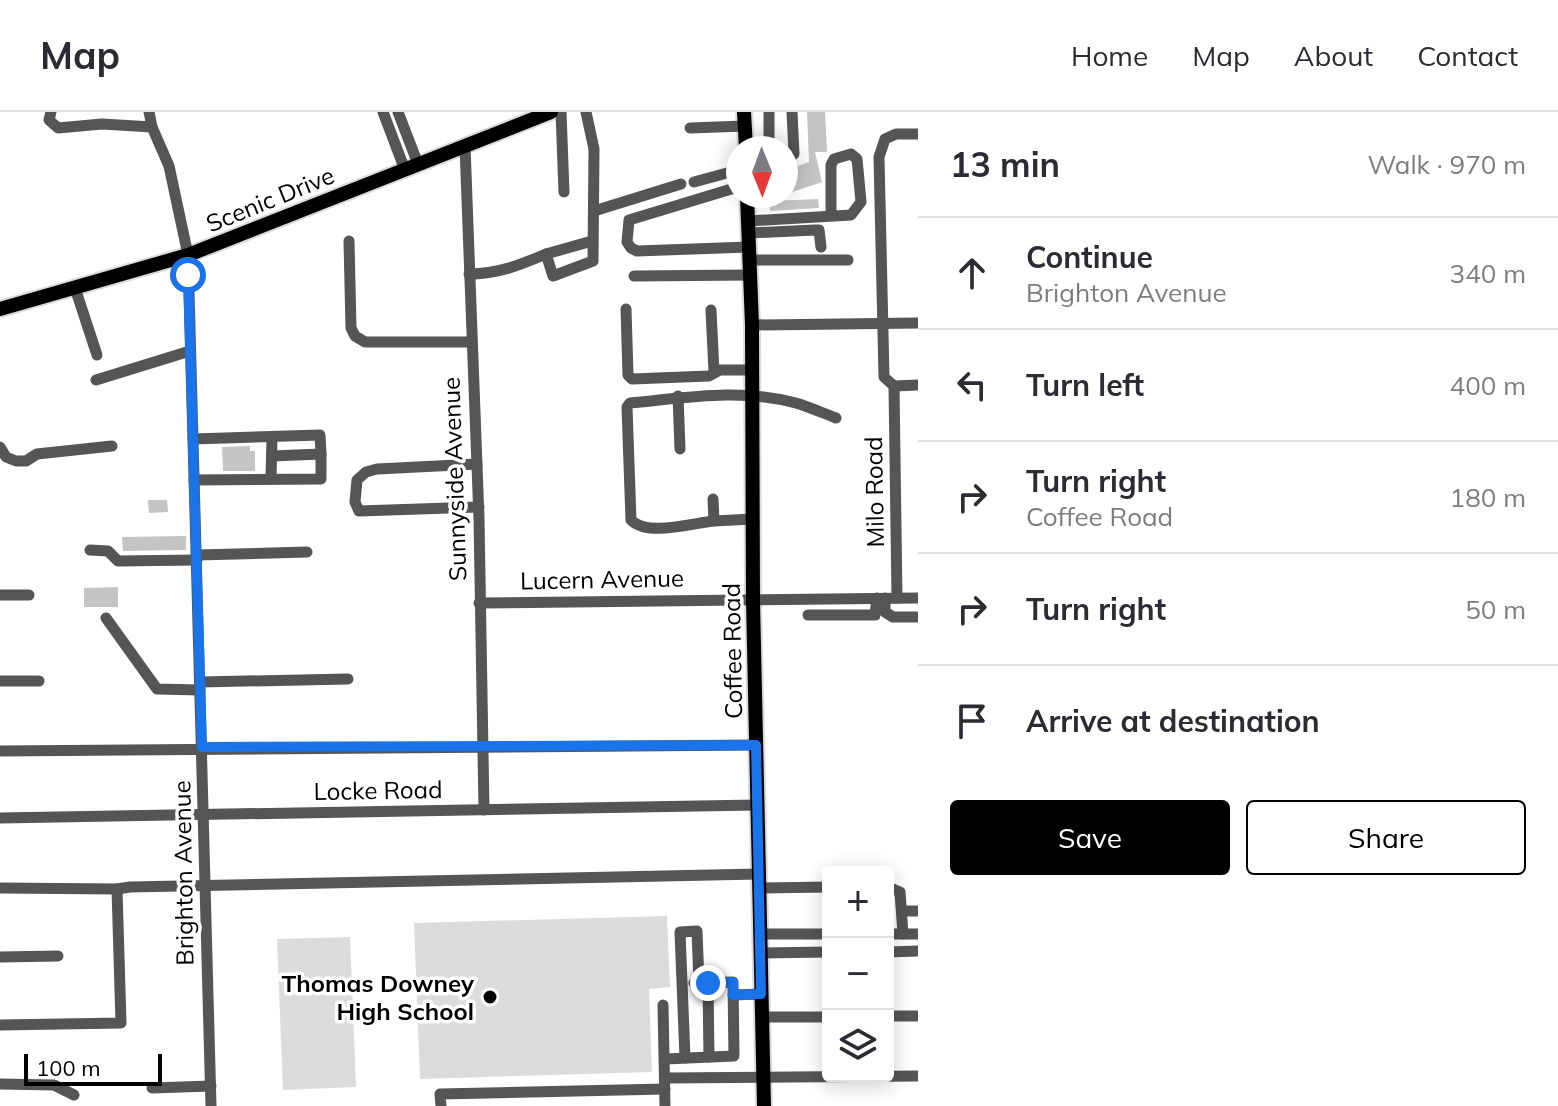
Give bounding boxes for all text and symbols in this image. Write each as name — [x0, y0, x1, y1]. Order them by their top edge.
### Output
text: Map — [40, 31, 120, 79]
text: Home — [1071, 38, 1148, 73]
text: Map — [1192, 38, 1250, 73]
text: About — [1294, 38, 1373, 73]
text: Contact — [1417, 38, 1518, 73]
north arrow — [726, 136, 798, 208]
text: 13 min — [950, 143, 1060, 186]
text: Walk · 970 m — [1367, 148, 1526, 181]
street label: Scenic Drive — [202, 160, 338, 238]
text: Continue — [1026, 238, 1153, 276]
icon: ahead — [950, 251, 994, 295]
route start — [170, 257, 206, 293]
text: 340 m — [1450, 257, 1526, 290]
text: Brighton Avenue — [1026, 276, 1227, 309]
icon: left — [950, 363, 994, 407]
text: Turn left — [1026, 366, 1144, 404]
text: 400 m — [1450, 369, 1526, 402]
street label: Sunnyside Avenue — [435, 376, 473, 582]
street label: Milo Road — [858, 436, 890, 548]
text: Turn right — [1026, 462, 1166, 500]
icon: right — [950, 475, 994, 519]
text: 180 m — [1450, 481, 1526, 514]
text: Coffee Road — [1026, 500, 1173, 533]
street label: Lucern Avenue — [520, 563, 684, 595]
street label: Coffee Road — [716, 583, 748, 719]
icon: right — [950, 587, 994, 631]
text: Turn right — [1026, 590, 1166, 628]
text: 50 m — [1465, 593, 1526, 626]
icon: arrive — [950, 699, 994, 743]
text: Arrive at destination — [1026, 702, 1320, 740]
street label: Locke Road — [313, 774, 443, 806]
street label: Brighton Avenue — [166, 780, 200, 966]
button: Save — [950, 800, 1230, 875]
button: Share — [1246, 800, 1526, 875]
map controls — [822, 866, 894, 1082]
button: + — [822, 866, 894, 938]
button: − — [822, 938, 894, 1010]
route end — [690, 965, 726, 1001]
place label: Thomas Downey High School — [281, 968, 475, 1026]
marker: Thomas Downey High School — [481, 988, 499, 1006]
button: layers — [822, 1010, 894, 1082]
scale bar — [24, 1050, 162, 1086]
text: 100 m — [36, 1054, 101, 1082]

